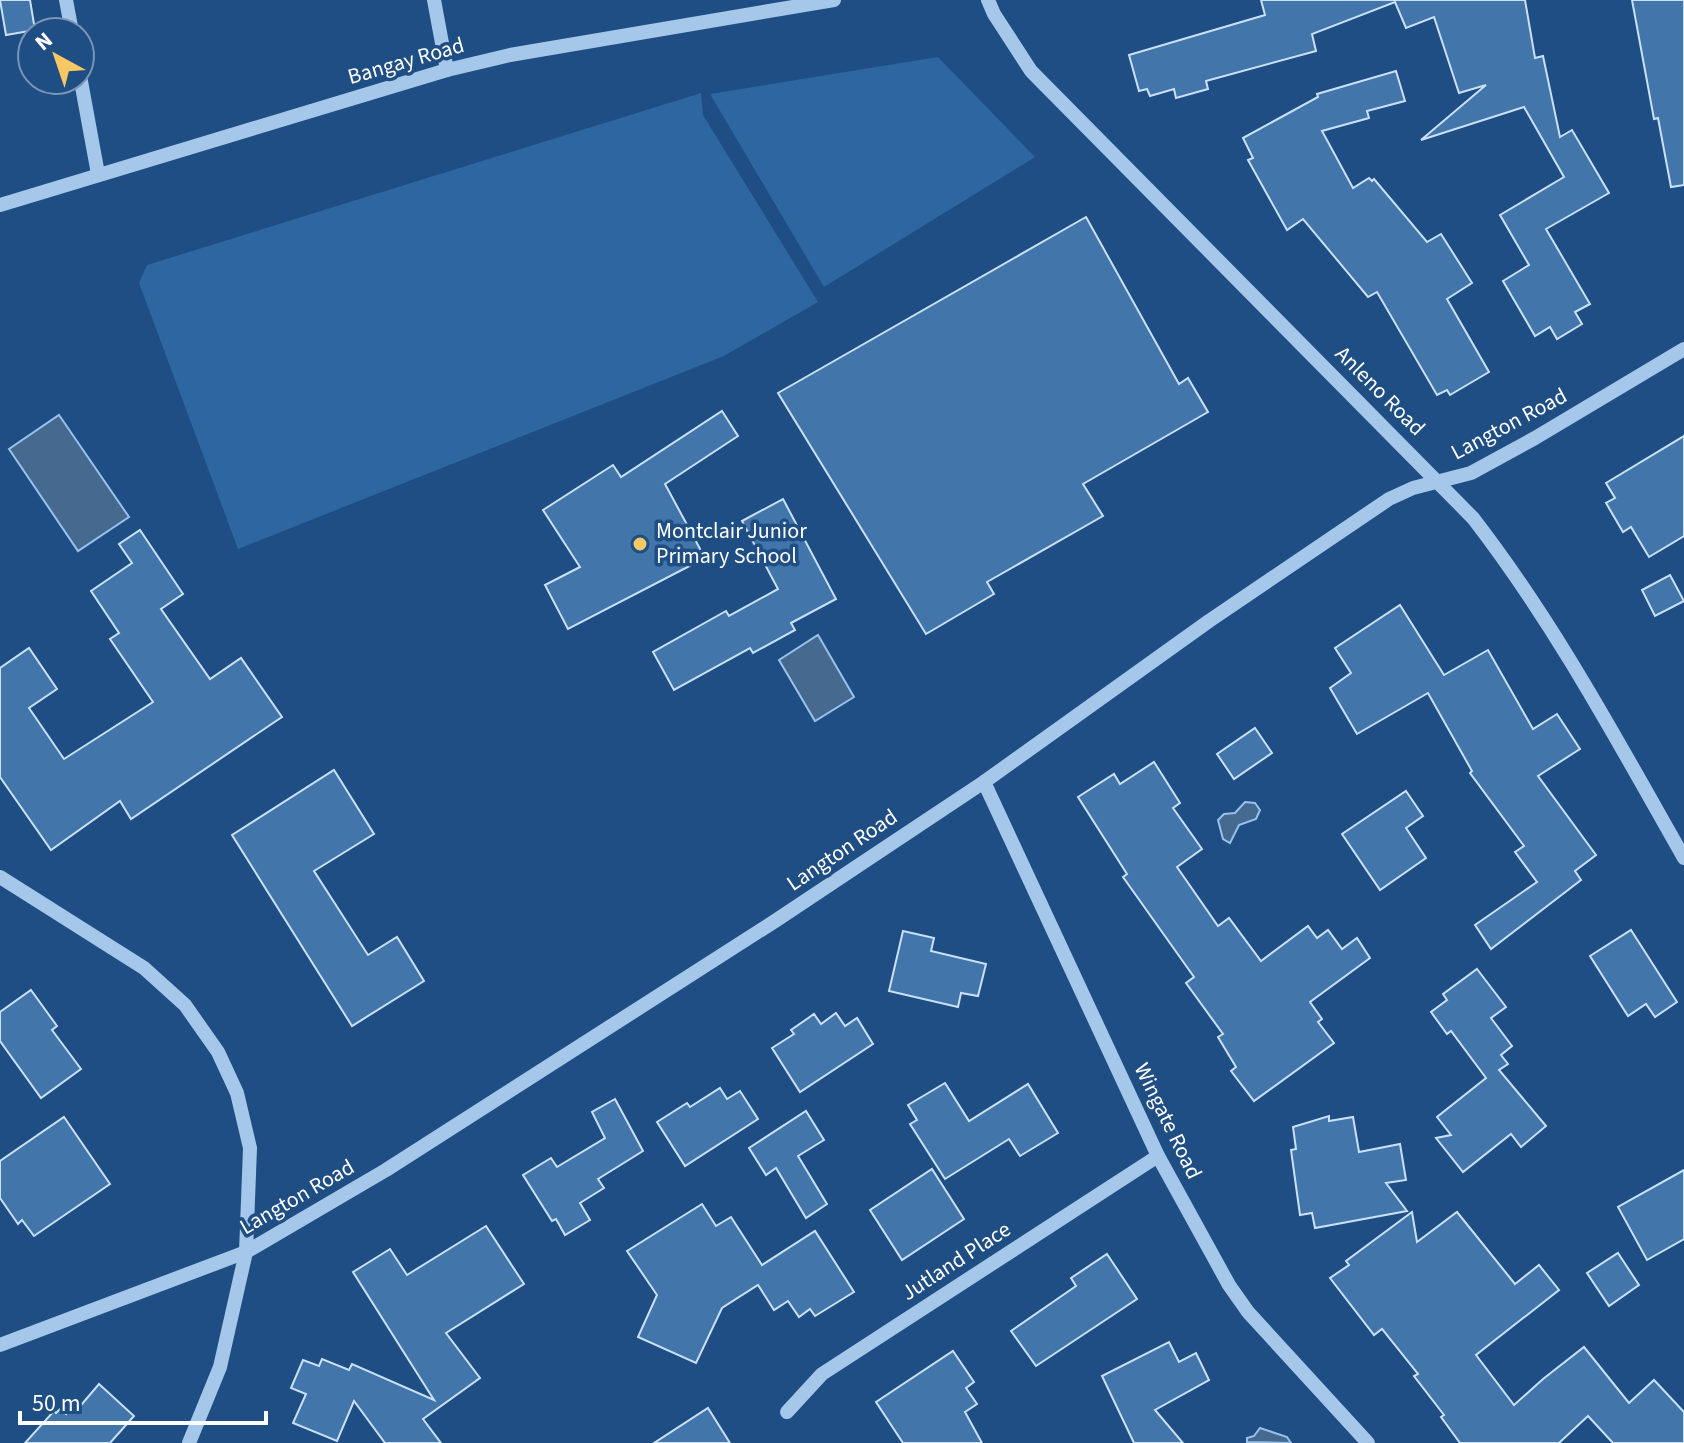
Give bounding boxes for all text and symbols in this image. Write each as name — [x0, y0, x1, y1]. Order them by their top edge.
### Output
north arrow — [16, 16, 96, 96]
text: N — [28, 24, 60, 58]
street label: Bangay Road — [344, 29, 468, 93]
street label: Anleno Road — [1328, 339, 1432, 443]
street label: Langton Road — [1445, 380, 1573, 468]
place label: Montclair Junior Primary School — [656, 515, 807, 572]
marker: Montclair Junior Primary School — [631, 535, 649, 553]
street label: Langton Road — [780, 801, 904, 899]
street label: Wingate Road — [1126, 1057, 1210, 1185]
street label: Langton Road — [234, 1151, 360, 1243]
street label: Jutland Place — [895, 1214, 1017, 1308]
scale bar — [20, 1375, 266, 1425]
text: 50 m — [32, 1386, 81, 1421]

